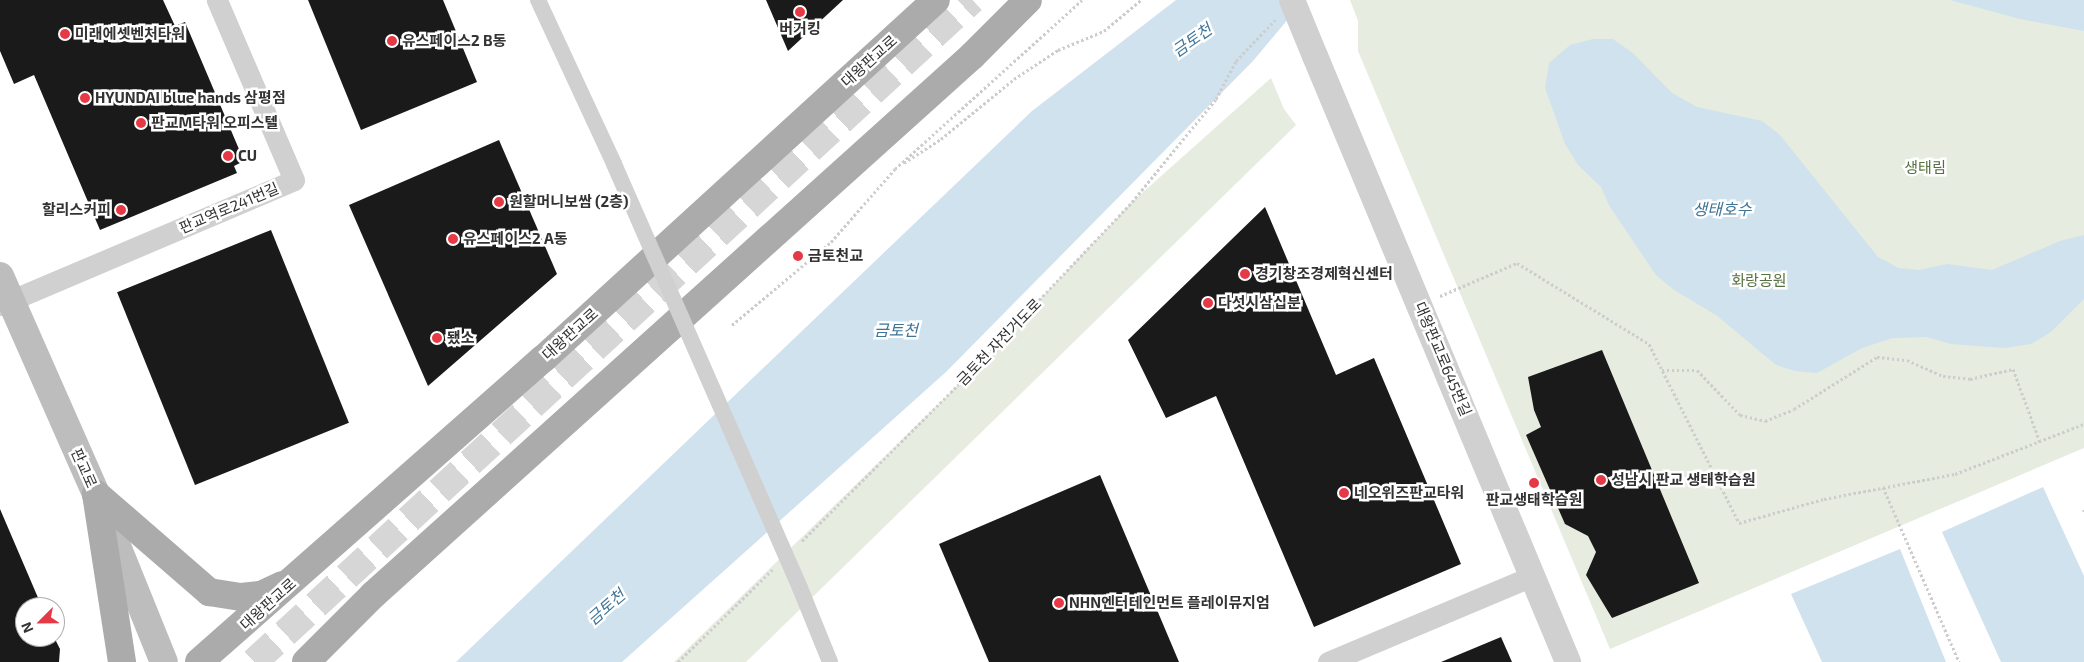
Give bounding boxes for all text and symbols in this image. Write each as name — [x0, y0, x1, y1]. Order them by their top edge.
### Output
marker: 버거킹 — [794, 6, 806, 18]
water label: 금토천 — [1168, 19, 1216, 61]
place label: 버거킹 — [779, 20, 821, 38]
place label: 미래에셋벤처타워 — [75, 25, 185, 43]
marker: 미래에셋벤처타워 — [59, 28, 71, 40]
street label: 대왕판교로 — [837, 31, 901, 91]
place label: 유스페이스2 B동 — [402, 32, 506, 50]
marker: 유스페이스2 B동 — [386, 35, 398, 47]
place label: HYUNDAI blue hands 삼평점 — [95, 89, 286, 107]
marker: HYUNDAI blue hands 삼평점 — [79, 92, 91, 104]
place label: 판교M타워 오피스텔 — [151, 114, 278, 132]
marker: 판교M타워 오피스텔 — [135, 117, 147, 129]
place label: CU — [238, 147, 257, 165]
marker: CU — [222, 150, 234, 162]
park label: 생태림 — [1904, 159, 1946, 177]
street label: 판교역로241번길 — [177, 179, 281, 237]
place label: 원할머니보쌈 (2층) — [509, 193, 629, 211]
marker: 원할머니보쌈 (2층) — [493, 196, 505, 208]
water label: 생태호수 — [1693, 199, 1751, 219]
place label: 할리스커피 — [42, 201, 111, 219]
marker: 할리스커피 — [115, 204, 127, 216]
place label: 유스페이스2 A동 — [463, 230, 568, 248]
marker: 유스페이스2 A동 — [447, 233, 459, 245]
place label: 금토천교 — [808, 247, 863, 265]
marker: 금토천교 — [792, 250, 804, 262]
place label: 경기창조경제혁신센터 — [1255, 265, 1393, 283]
marker: 경기창조경제혁신센터 — [1239, 268, 1251, 280]
park label: 화랑공원 — [1731, 272, 1787, 290]
place label: 다섯시삼십분 — [1218, 294, 1301, 312]
street label: 금토천 자전거도로 — [953, 295, 1045, 389]
marker: 다섯시삼십분 — [1202, 297, 1214, 309]
street label: 대왕판교로645번길 — [1411, 299, 1475, 419]
street label: 대왕판교로 — [538, 304, 602, 364]
water label: 금토천 — [874, 320, 918, 340]
place label: 됐소 — [447, 329, 475, 347]
marker: 됐소 — [431, 332, 443, 344]
street label: 판교로 — [67, 445, 101, 491]
place label: 성남시 판교 생태학습원 — [1611, 471, 1755, 489]
marker: 성남시 판교 생태학습원 — [1595, 474, 1607, 486]
marker: 판교생태학습원 — [1528, 477, 1540, 489]
place label: 네오위즈판교타워 — [1354, 484, 1464, 502]
marker: 네오위즈판교타워 — [1338, 487, 1350, 499]
place label: 판교생태학습원 — [1486, 491, 1582, 509]
street label: 대왕판교로 — [236, 574, 300, 634]
water label: 금토천 — [583, 585, 629, 629]
place label: NHN엔터테인먼트 플레이뮤지엄 — [1069, 594, 1270, 612]
north arrow — [15, 597, 65, 647]
marker: NHN엔터테인먼트 플레이뮤지엄 — [1053, 597, 1065, 609]
text: N — [17, 620, 36, 636]

